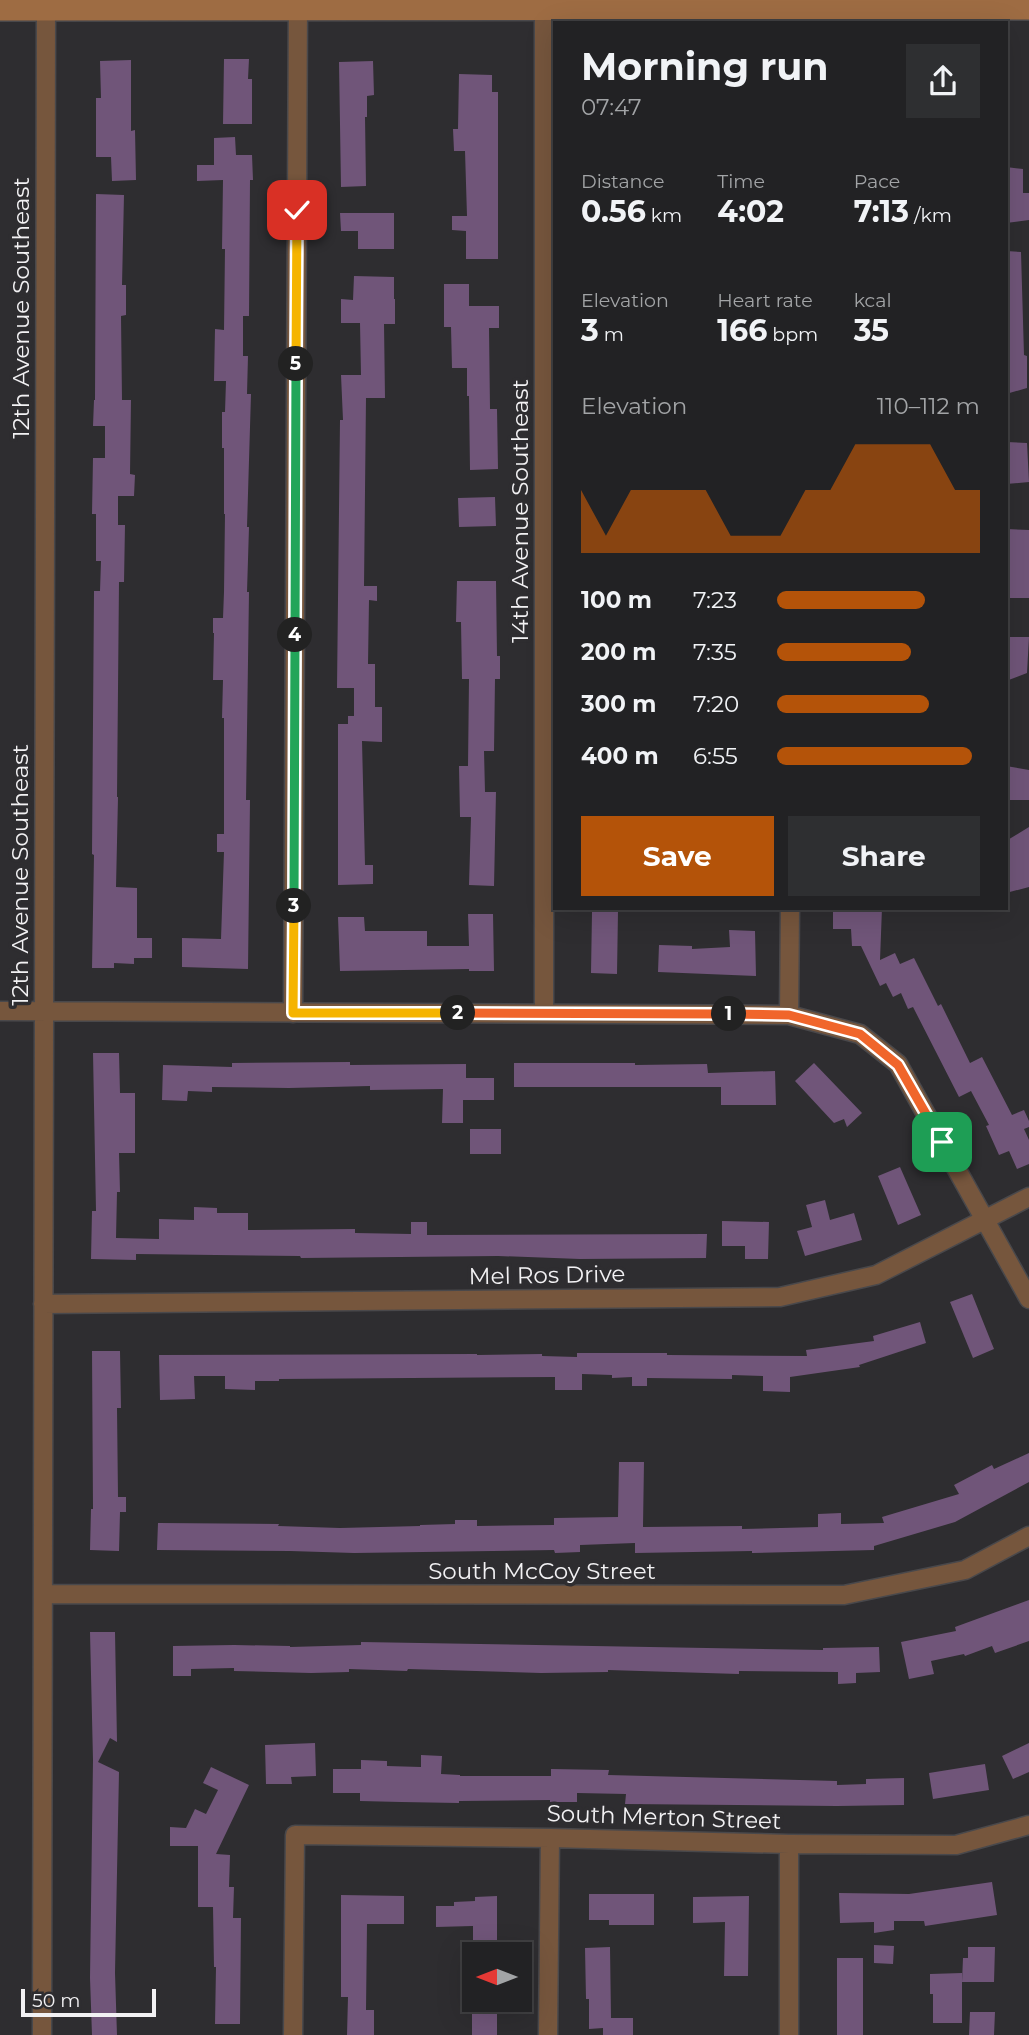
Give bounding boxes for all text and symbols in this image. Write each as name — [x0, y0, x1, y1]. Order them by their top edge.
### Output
text: Morning run — [581, 43, 829, 90]
button: share — [906, 44, 980, 118]
text: 07:47 — [581, 93, 642, 121]
text: Distance — [581, 170, 664, 193]
text: Time — [717, 170, 765, 193]
text: Pace — [854, 170, 900, 193]
street label: 12th Avenue Southeast — [7, 177, 35, 439]
pin — [267, 180, 327, 240]
icon: check — [278, 191, 316, 229]
text: 0.56 — [581, 193, 646, 230]
text: 4:02 — [717, 193, 784, 230]
text: 7:13 — [854, 193, 909, 230]
text: km — [646, 204, 682, 227]
text: /km — [909, 204, 952, 227]
text: Elevation — [581, 289, 669, 312]
text: Heart rate — [717, 289, 813, 312]
text: kcal — [854, 289, 892, 312]
text: 3 — [581, 312, 599, 349]
text: 166 — [717, 312, 767, 349]
text: 35 — [854, 312, 889, 349]
text: m — [599, 323, 624, 346]
text: bpm — [767, 323, 818, 346]
pin: 5 — [278, 346, 314, 382]
text: 5 — [290, 352, 301, 375]
street label: 14th Avenue Southeast — [506, 379, 534, 643]
text: Elevation — [581, 392, 687, 420]
text: 110–112 m — [877, 392, 980, 420]
text: 100 m — [581, 586, 652, 614]
text: 7:23 — [693, 586, 737, 614]
pin: 4 — [278, 618, 312, 652]
text: 4 — [288, 623, 301, 646]
text: 200 m — [581, 638, 656, 666]
text: 7:35 — [693, 638, 737, 666]
text: 300 m — [581, 690, 657, 718]
text: 7:20 — [693, 690, 739, 718]
text: 400 m — [581, 742, 659, 770]
text: 6:55 — [693, 742, 738, 770]
street label: 12th Avenue Southeast — [6, 744, 34, 1006]
button: Save — [581, 816, 774, 896]
button: Share — [788, 816, 980, 896]
pin: 3 — [276, 888, 312, 923]
text: 3 — [288, 894, 299, 917]
pin: 2 — [440, 996, 476, 1030]
pin: 1 — [712, 996, 746, 1032]
text: 2 — [452, 1001, 463, 1024]
text: 1 — [725, 1002, 732, 1025]
pin — [912, 1112, 972, 1172]
icon: arrive — [923, 1123, 961, 1161]
street label: Mel Ros Drive — [468, 1260, 626, 1290]
street label: South McCoy Street — [428, 1557, 656, 1585]
street label: South Merton Street — [546, 1799, 782, 1835]
north arrow — [462, 1942, 532, 2012]
map controls — [462, 1942, 532, 2012]
scale bar — [21, 1986, 156, 2018]
text: 50 m — [32, 1989, 80, 2012]

